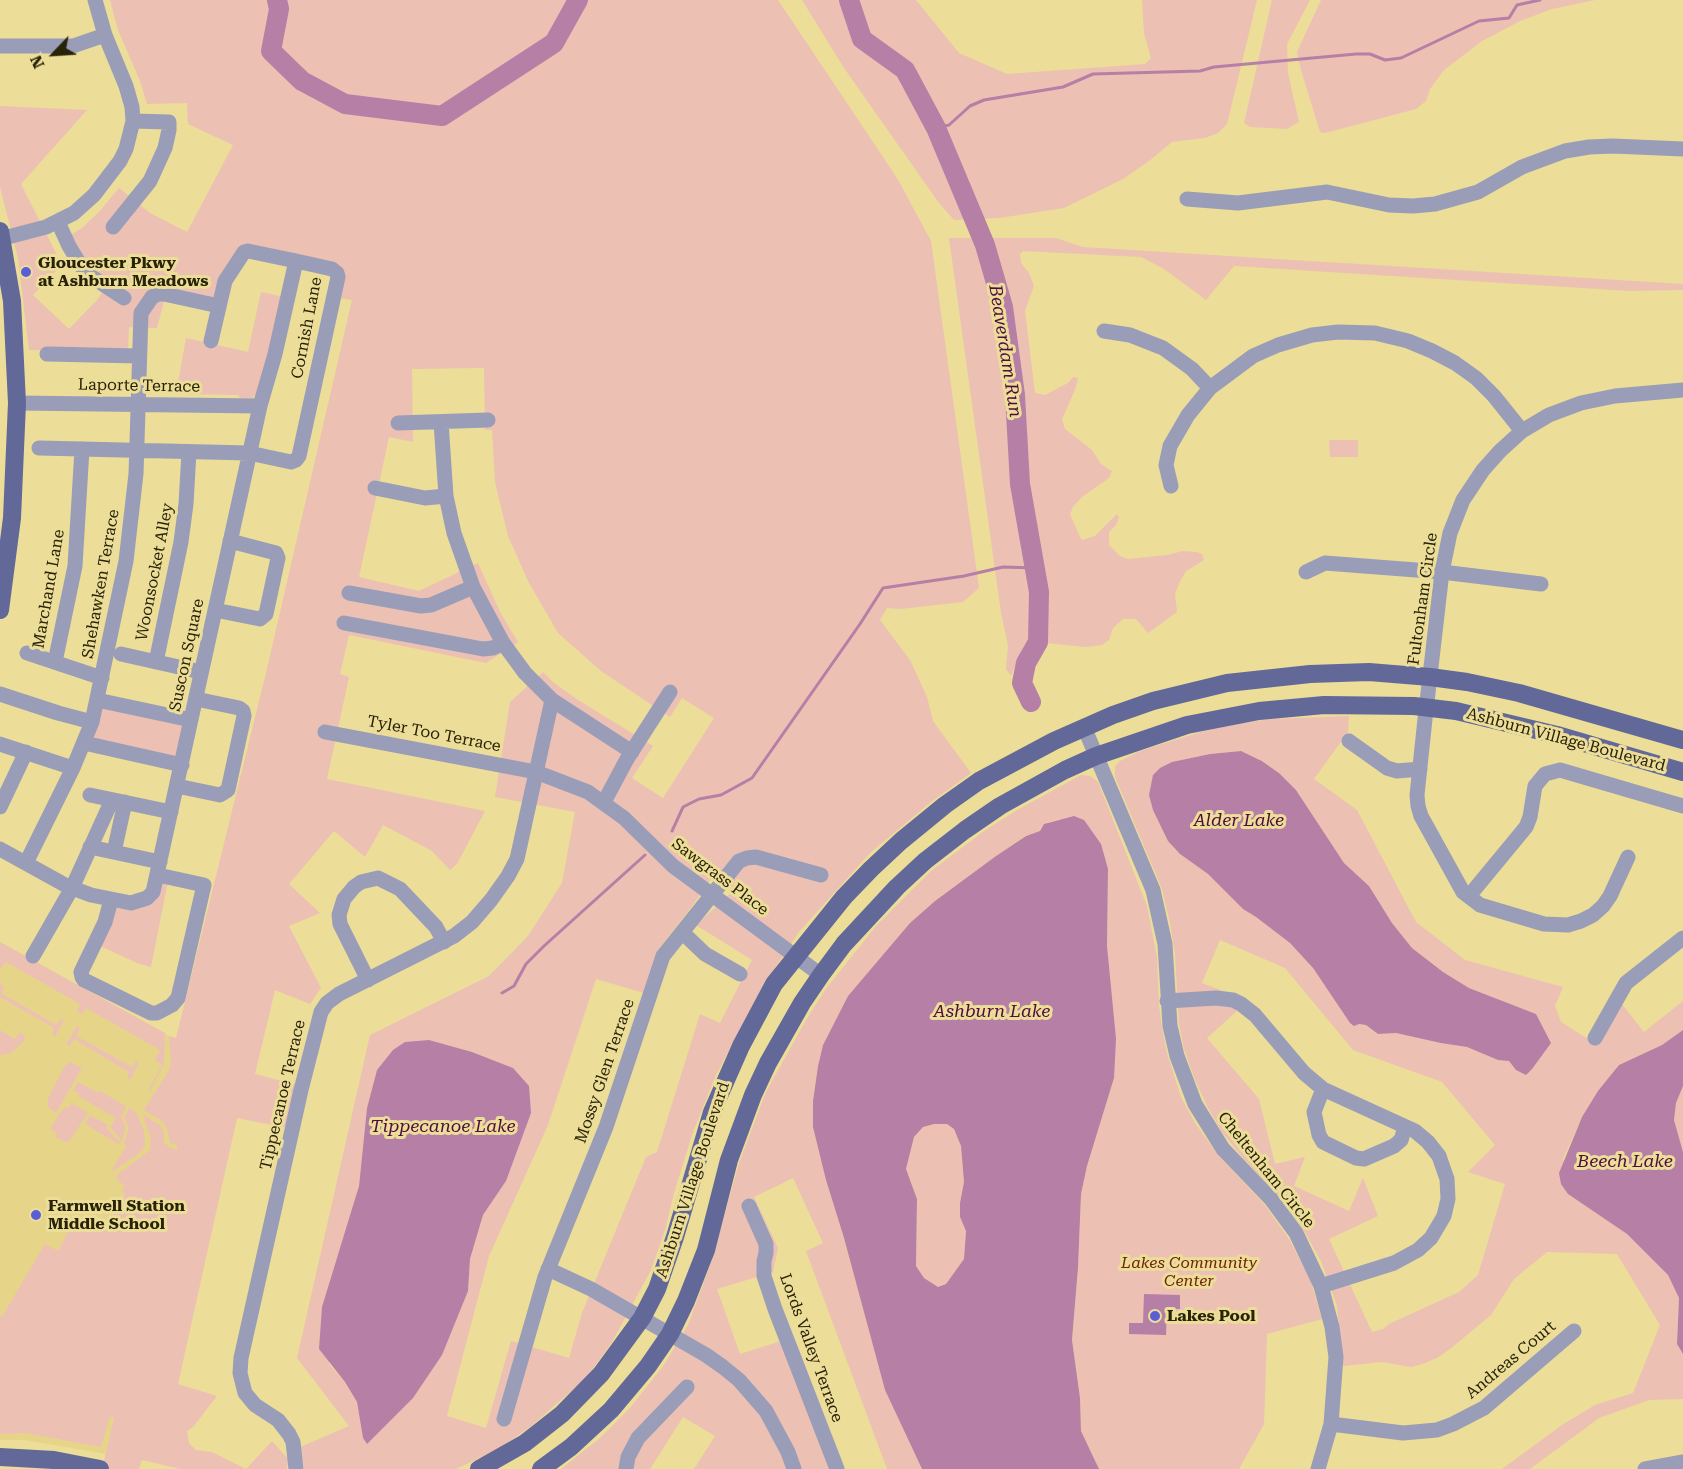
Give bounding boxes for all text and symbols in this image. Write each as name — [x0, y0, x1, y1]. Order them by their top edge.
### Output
north arrow — [24, 24, 84, 84]
text: N — [26, 52, 48, 71]
place label: Gloucester Pkwy at Ashburn Meadows — [38, 253, 208, 291]
marker: Gloucester Pkwy at Ashburn Meadows — [19, 265, 33, 279]
street label: Cornish Lane — [288, 275, 326, 381]
water label: Beaverdam Run — [984, 283, 1026, 419]
street label: Laporte Terrace — [78, 375, 200, 397]
street label: Woonsocket Alley — [132, 502, 178, 642]
street label: Shehawken Terrace — [78, 508, 124, 660]
street label: Marchand Lane — [29, 528, 69, 650]
street label: Fultonham Circle — [1404, 531, 1442, 667]
street label: Suscon Square — [166, 597, 208, 713]
street label: Ashburn Village Boulevard — [1464, 704, 1668, 776]
street label: Tyler Too Terrace — [366, 712, 502, 756]
water label: Alder Lake — [1194, 810, 1284, 832]
street label: Sawgrass Place — [668, 834, 772, 920]
street label: Mossy Glen Terrace — [571, 996, 639, 1146]
water label: Ashburn Lake — [934, 1001, 1050, 1023]
street label: Tippecanoe Terrace — [256, 1018, 310, 1172]
street label: Ashburn Village Boulevard — [652, 1080, 734, 1280]
street label: Cheltenham Circle — [1213, 1108, 1319, 1232]
water label: Tippecanoe Lake — [370, 1116, 516, 1138]
water label: Beech Lake — [1577, 1151, 1673, 1173]
place label: Farmwell Station Middle School — [48, 1196, 185, 1234]
marker: Farmwell Station Middle School — [29, 1208, 43, 1222]
park label: Lakes Community Center — [1121, 1253, 1257, 1291]
street label: Lords Valley Terrace — [775, 1271, 847, 1425]
place label: Lakes Pool — [1167, 1306, 1255, 1326]
marker: Lakes Pool — [1148, 1309, 1162, 1323]
street label: Andreas Court — [1462, 1317, 1560, 1403]

